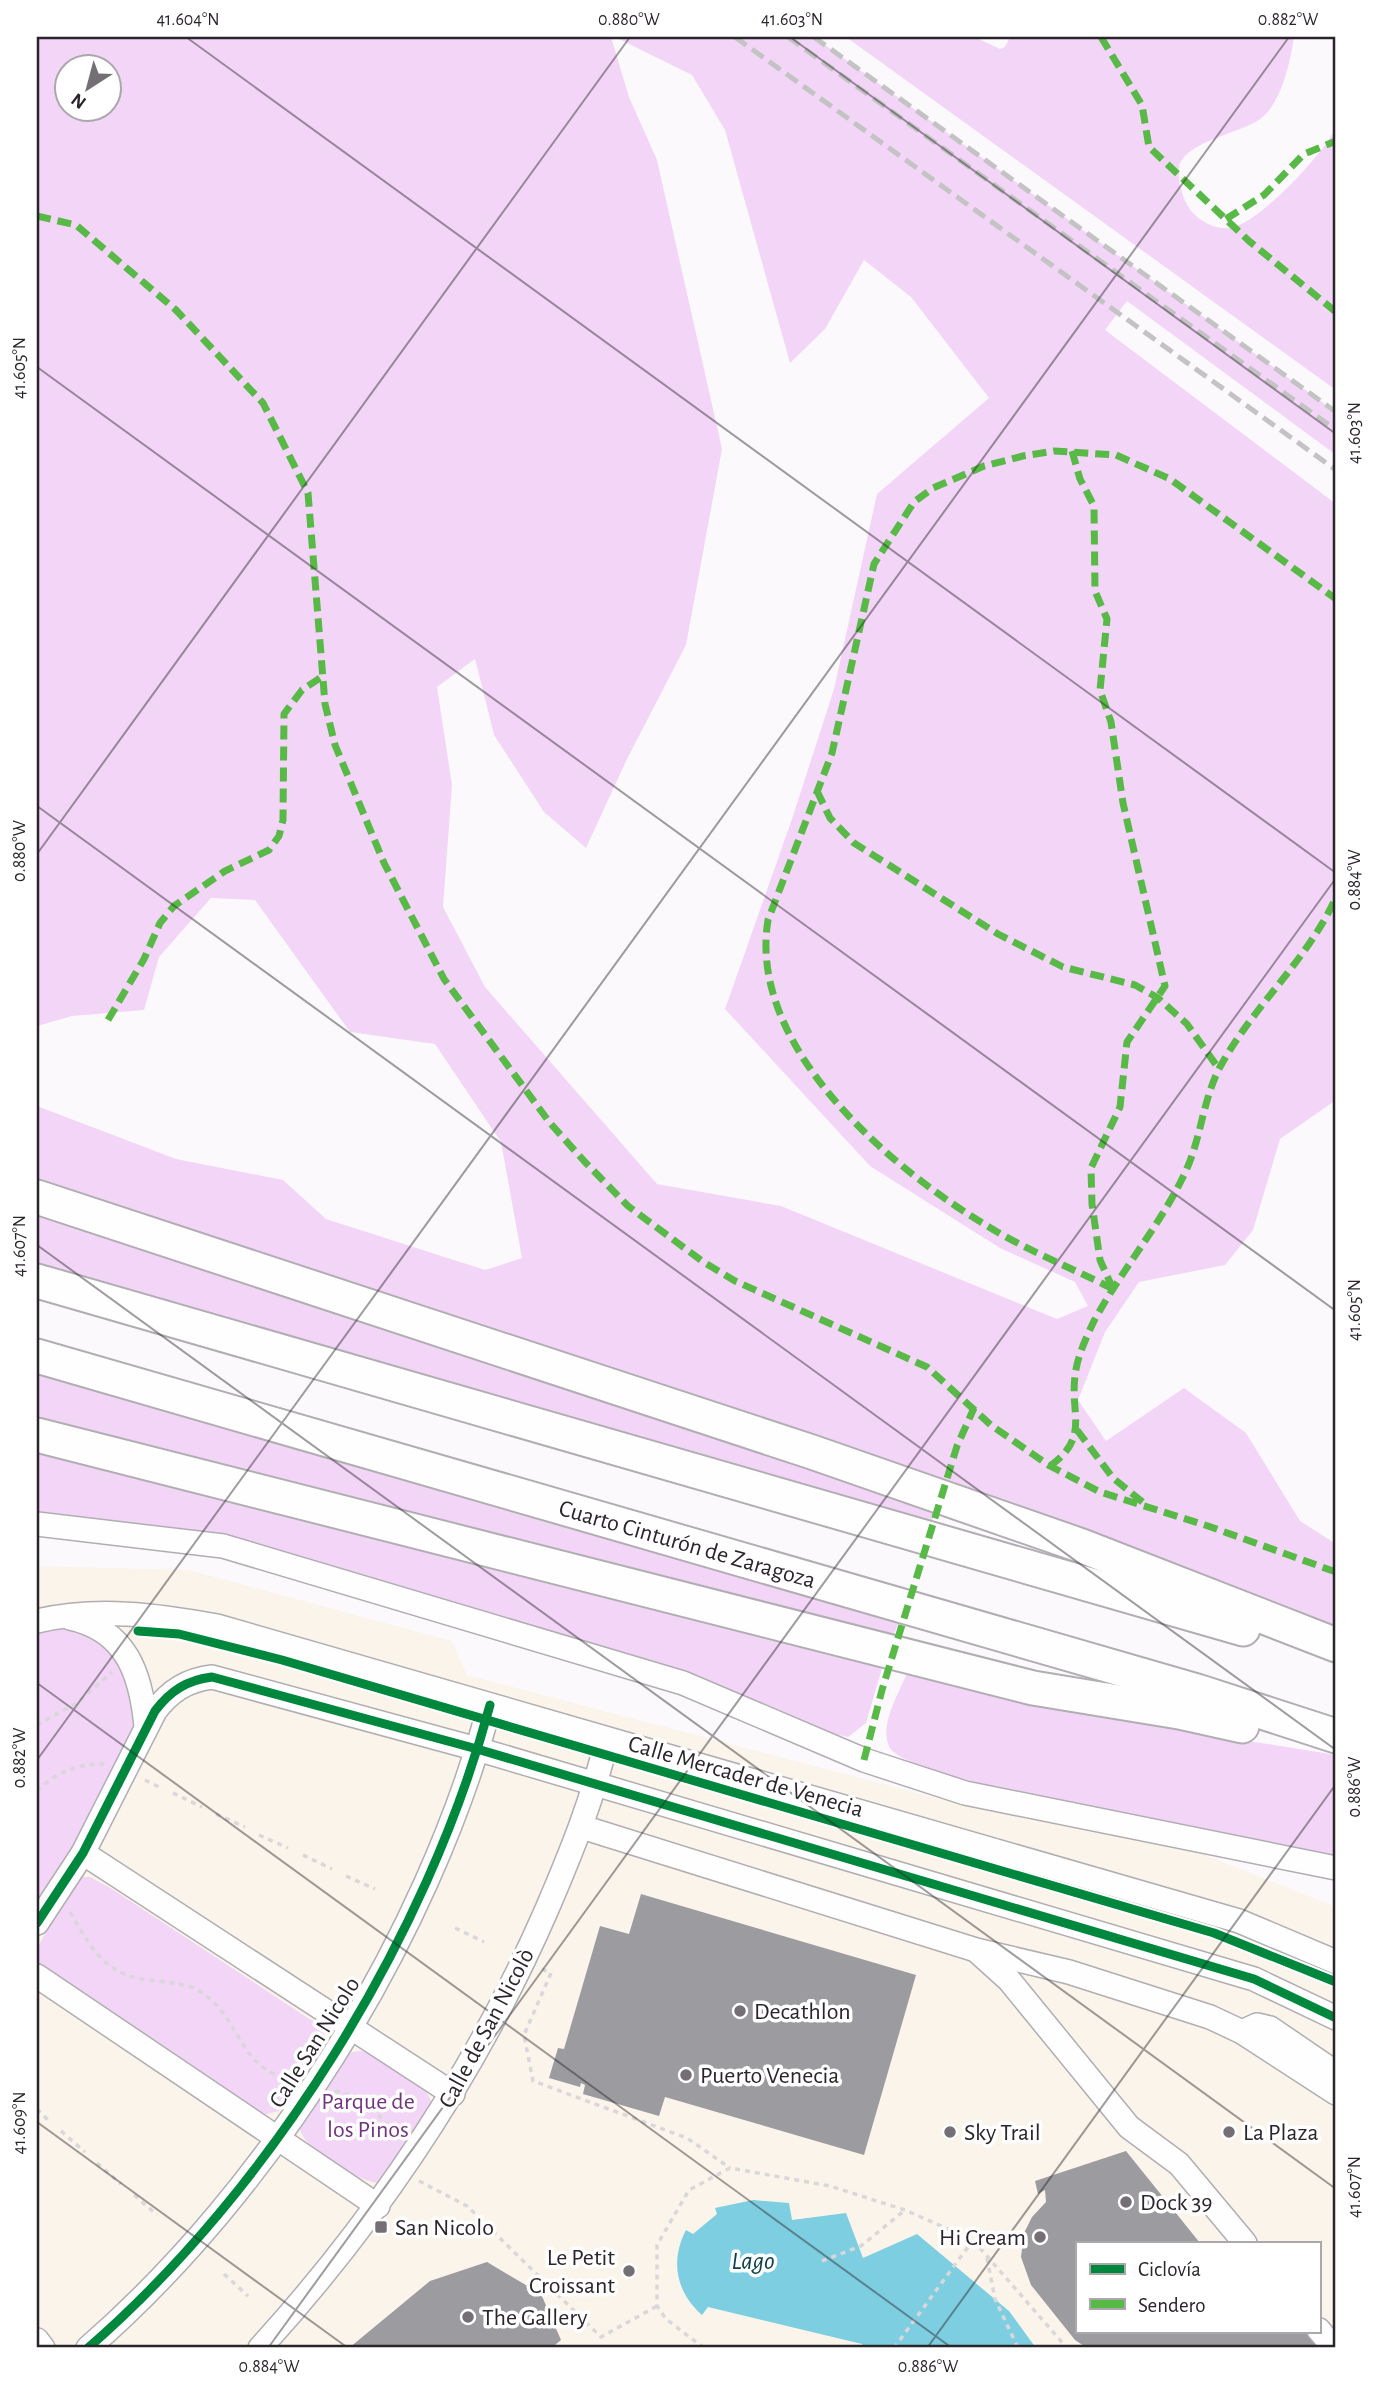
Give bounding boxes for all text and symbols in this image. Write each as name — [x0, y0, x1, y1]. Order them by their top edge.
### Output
text: 41.604°N — [156, 11, 220, 29]
text: 0.880°W — [598, 11, 660, 29]
text: 41.603°N — [761, 11, 823, 29]
text: 0.882°W — [1258, 11, 1318, 29]
north arrow — [52, 52, 122, 122]
text: N — [68, 89, 90, 112]
text: 41.605°N — [11, 337, 29, 399]
text: 41.603°N — [1346, 402, 1364, 464]
text: 0.880°W — [11, 820, 29, 882]
text: 0.884°W — [1346, 850, 1364, 910]
text: 41.607°N — [11, 1215, 29, 1277]
text: 41.605°N — [1346, 1279, 1364, 1341]
street label: Cuarto Cinturón de Zaragoza — [556, 1496, 818, 1593]
text: 0.882°W — [11, 1728, 29, 1788]
street label: Calle Mercader de Venecia — [625, 1732, 866, 1822]
text: 0.886°W — [1346, 1757, 1364, 1817]
street label: Calle de San Nicolò — [435, 1945, 539, 2112]
street label: Calle San Nicolo — [265, 1973, 365, 2112]
place label: Decathlon — [754, 2000, 851, 2024]
marker: Decathlon — [732, 2003, 748, 2019]
place label: Puerto Venecia — [700, 2064, 839, 2088]
marker: Puerto Venecia — [678, 2067, 694, 2083]
park label: Parque de los Pinos — [321, 2090, 415, 2142]
text: 41.609°N — [11, 2092, 29, 2154]
place label: Sky Trail — [964, 2121, 1041, 2145]
place label: La Plaza — [1243, 2121, 1319, 2145]
marker: Sky Trail — [942, 2124, 958, 2140]
marker: La Plaza — [1221, 2124, 1237, 2140]
text: 41.607°N — [1346, 2156, 1364, 2218]
place label: Dock 39 — [1140, 2191, 1213, 2215]
marker: Dock 39 — [1118, 2194, 1134, 2210]
place label: San Nicolo — [395, 2216, 494, 2240]
marker: San Nicolo — [373, 2219, 389, 2235]
place label: Hi Cream — [939, 2226, 1026, 2250]
marker: Hi Cream — [1032, 2229, 1048, 2245]
legend — [1076, 2242, 1320, 2332]
place label: Le Petit Croissant — [529, 2246, 615, 2298]
water label: Lago — [731, 2248, 775, 2274]
text: Ciclovía — [1138, 2259, 1201, 2280]
marker: Le Petit Croissant — [621, 2263, 637, 2279]
text: Sendero — [1138, 2295, 1206, 2316]
place label: The Gallery — [482, 2306, 587, 2330]
marker: The Gallery — [460, 2309, 476, 2325]
text: 0.884°W — [239, 2358, 299, 2376]
text: 0.886°W — [898, 2358, 958, 2376]

